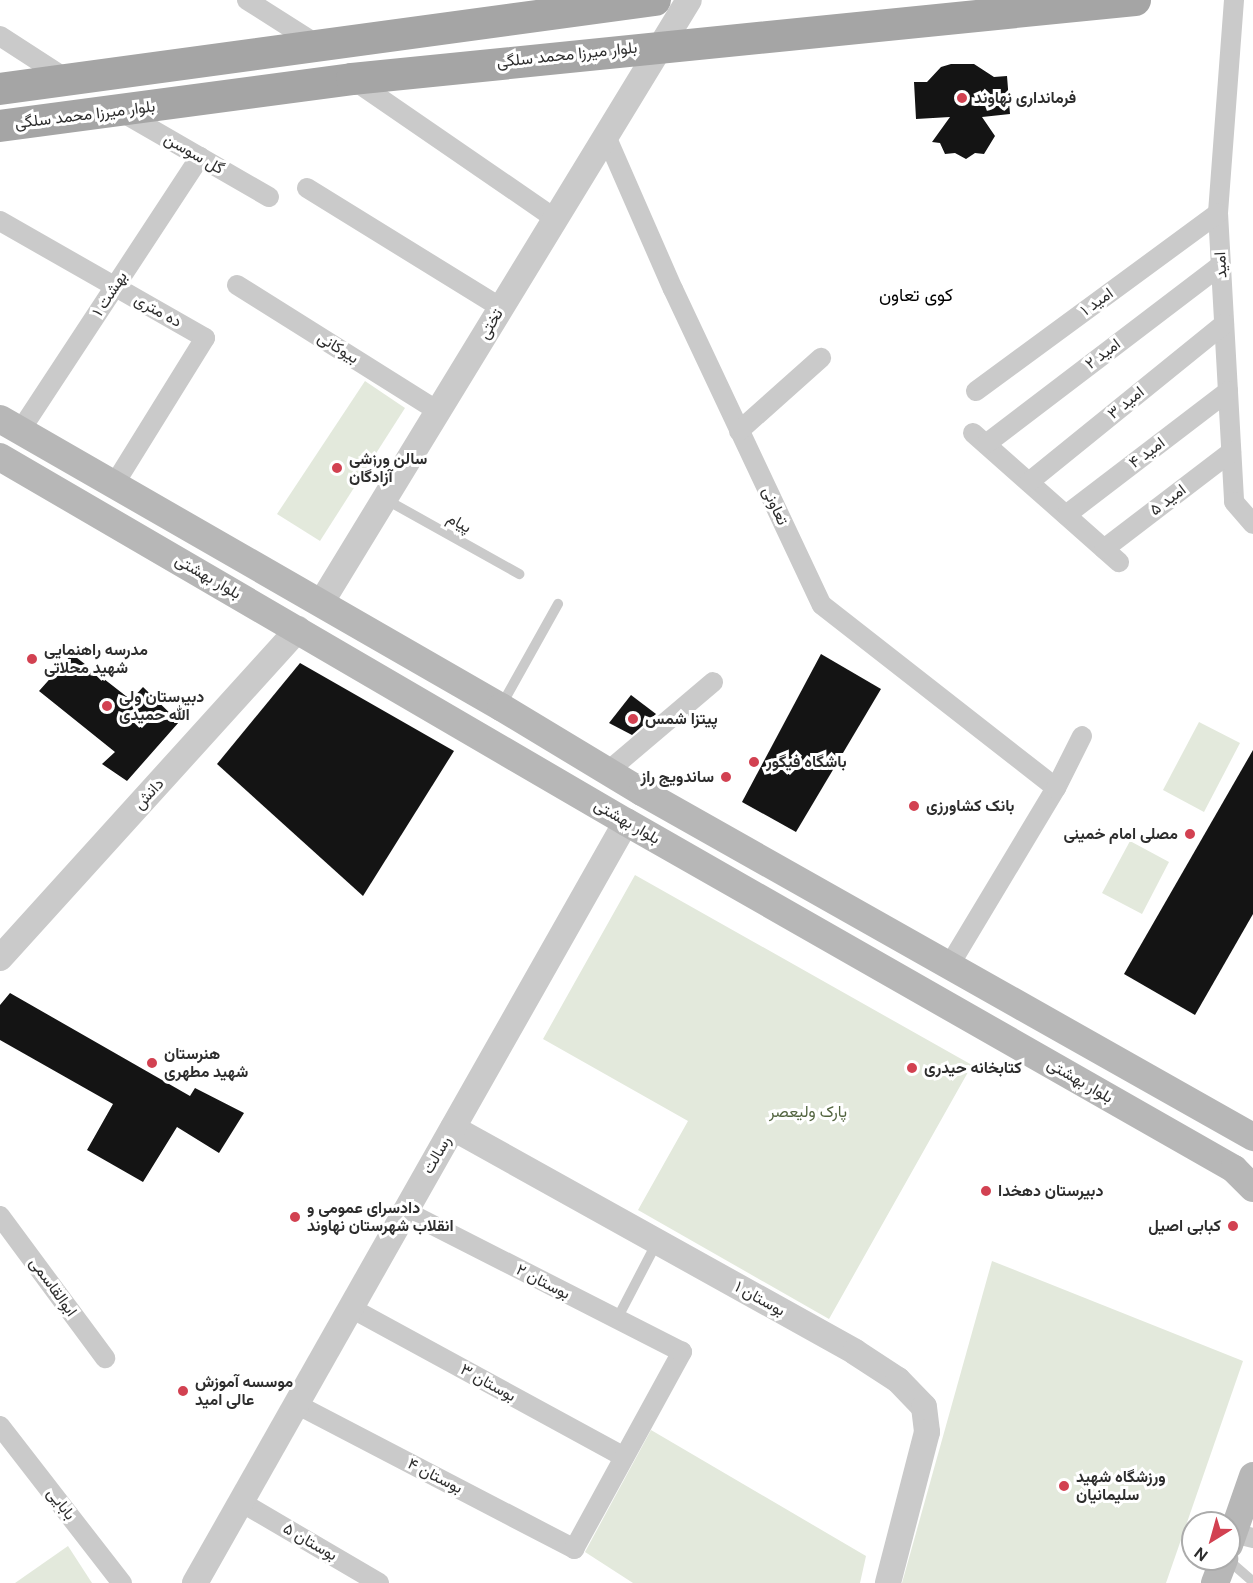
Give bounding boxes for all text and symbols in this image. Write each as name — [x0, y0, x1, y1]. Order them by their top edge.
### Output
street label: بلوار میرزا محمد سلگی — [496, 38, 638, 72]
place label: فرمانداری نهاوند — [974, 88, 1076, 108]
marker: فرمانداری نهاوند — [955, 91, 969, 105]
street label: بلوار میرزا محمد سلگی — [14, 97, 156, 133]
street label: گل سوسن — [161, 129, 227, 179]
street label: امید — [1211, 251, 1231, 279]
street label: بهشت ۱ — [88, 268, 132, 320]
district label: کوی تعاون — [879, 284, 953, 306]
street label: امید ۱ — [1077, 284, 1117, 320]
street label: ده متری — [131, 290, 185, 332]
street label: تختی — [475, 305, 507, 343]
street label: بیوکانی — [314, 328, 362, 368]
street label: امید ۲ — [1082, 335, 1124, 373]
street label: امید ۳ — [1104, 383, 1148, 423]
street label: امید ۴ — [1125, 433, 1169, 473]
place label: سالن ورزشی آزادگان — [349, 449, 427, 487]
marker: سالن ورزشی آزادگان — [330, 461, 344, 475]
street label: امید ۵ — [1146, 480, 1190, 520]
street label: تعاونی — [758, 484, 792, 528]
street label: پیام — [443, 509, 475, 537]
street label: بلوار بهشتی — [172, 551, 244, 603]
place label: مدرسه راهنمایی شهید محلاتی — [44, 640, 148, 678]
marker: مدرسه راهنمایی شهید محلاتی — [25, 652, 39, 666]
place label: دبیرستان ولی الله حمیدی — [119, 687, 204, 725]
marker: دبیرستان ولی الله حمیدی — [100, 699, 114, 713]
place label: پیتزا شمس — [645, 709, 718, 729]
marker: پیتزا شمس — [626, 712, 640, 726]
place label: باشگاه فیگور — [766, 752, 847, 772]
marker: باشگاه فیگور — [747, 755, 761, 769]
place label: ساندویج راز — [640, 767, 714, 787]
marker: ساندویج راز — [719, 770, 733, 784]
street label: دانش — [130, 774, 168, 814]
street label: بلوار بهشتی — [591, 796, 663, 848]
place label: بانک کشاورزی — [926, 796, 1014, 816]
marker: بانک کشاورزی — [907, 799, 921, 813]
place label: مصلی امام خمینی — [1064, 824, 1178, 844]
marker: مصلی امام خمینی — [1183, 827, 1197, 841]
place label: هنرستان شهید مطهری — [164, 1044, 248, 1082]
street label: بلوار بهشتی — [1044, 1055, 1116, 1107]
marker: هنرستان شهید مطهری — [145, 1056, 159, 1070]
place label: کتابخانه حیدری — [924, 1058, 1022, 1078]
marker: کتابخانه حیدری — [905, 1061, 919, 1075]
park label: پارک ولیعصر — [769, 1102, 847, 1122]
street label: رسالت — [419, 1133, 455, 1177]
place label: دبیرستان دهخدا — [998, 1181, 1103, 1201]
marker: دبیرستان دهخدا — [979, 1184, 993, 1198]
place label: دادسرای عمومی و انقلاب شهرستان نهاوند — [307, 1198, 454, 1236]
marker: دادسرای عمومی و انقلاب شهرستان نهاوند — [288, 1210, 302, 1224]
place label: کبابی اصیل — [1148, 1216, 1221, 1236]
marker: کبابی اصیل — [1226, 1219, 1240, 1233]
street label: ابوالقاسمی — [25, 1254, 81, 1320]
street label: بوستان ۲ — [513, 1260, 573, 1304]
street label: بوستان ۱ — [732, 1277, 788, 1321]
street label: بوستان ۳ — [457, 1360, 519, 1406]
place label: موسسه آموزش عالی امید — [195, 1372, 293, 1410]
marker: موسسه آموزش عالی امید — [176, 1384, 190, 1398]
street label: بوستان ۴ — [404, 1454, 466, 1498]
place label: ورزشگاه شهید سلیمانیان — [1076, 1467, 1166, 1505]
marker: ورزشگاه شهید سلیمانیان — [1057, 1479, 1071, 1493]
street label: بابایی — [43, 1484, 79, 1524]
north arrow — [1181, 1511, 1241, 1571]
street label: بوستان ۵ — [280, 1519, 340, 1565]
text: N — [1190, 1542, 1212, 1566]

